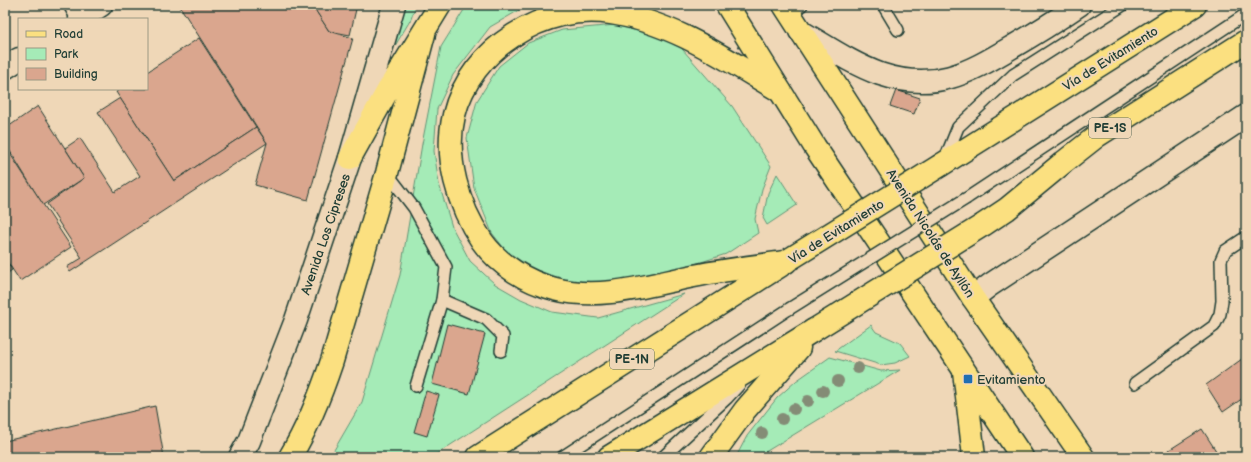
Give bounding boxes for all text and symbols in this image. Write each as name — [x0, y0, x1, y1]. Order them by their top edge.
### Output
legend — [18, 18, 148, 90]
street label: Vía de Evitamiento — [1060, 23, 1161, 95]
text: Road — [54, 27, 83, 42]
text: Park — [54, 47, 78, 62]
text: Building — [54, 67, 98, 82]
road number: PE-1S — [1089, 118, 1131, 138]
street label: Avenida Nicolás de Ayllón — [883, 166, 978, 301]
street label: Avenida Los Cipreses — [298, 171, 354, 297]
street label: Vía de Evitamiento — [786, 196, 887, 268]
road number: PE-1N — [610, 349, 654, 369]
place label: Evitamiento — [977, 372, 1046, 388]
marker: Evitamiento — [962, 373, 974, 385]

